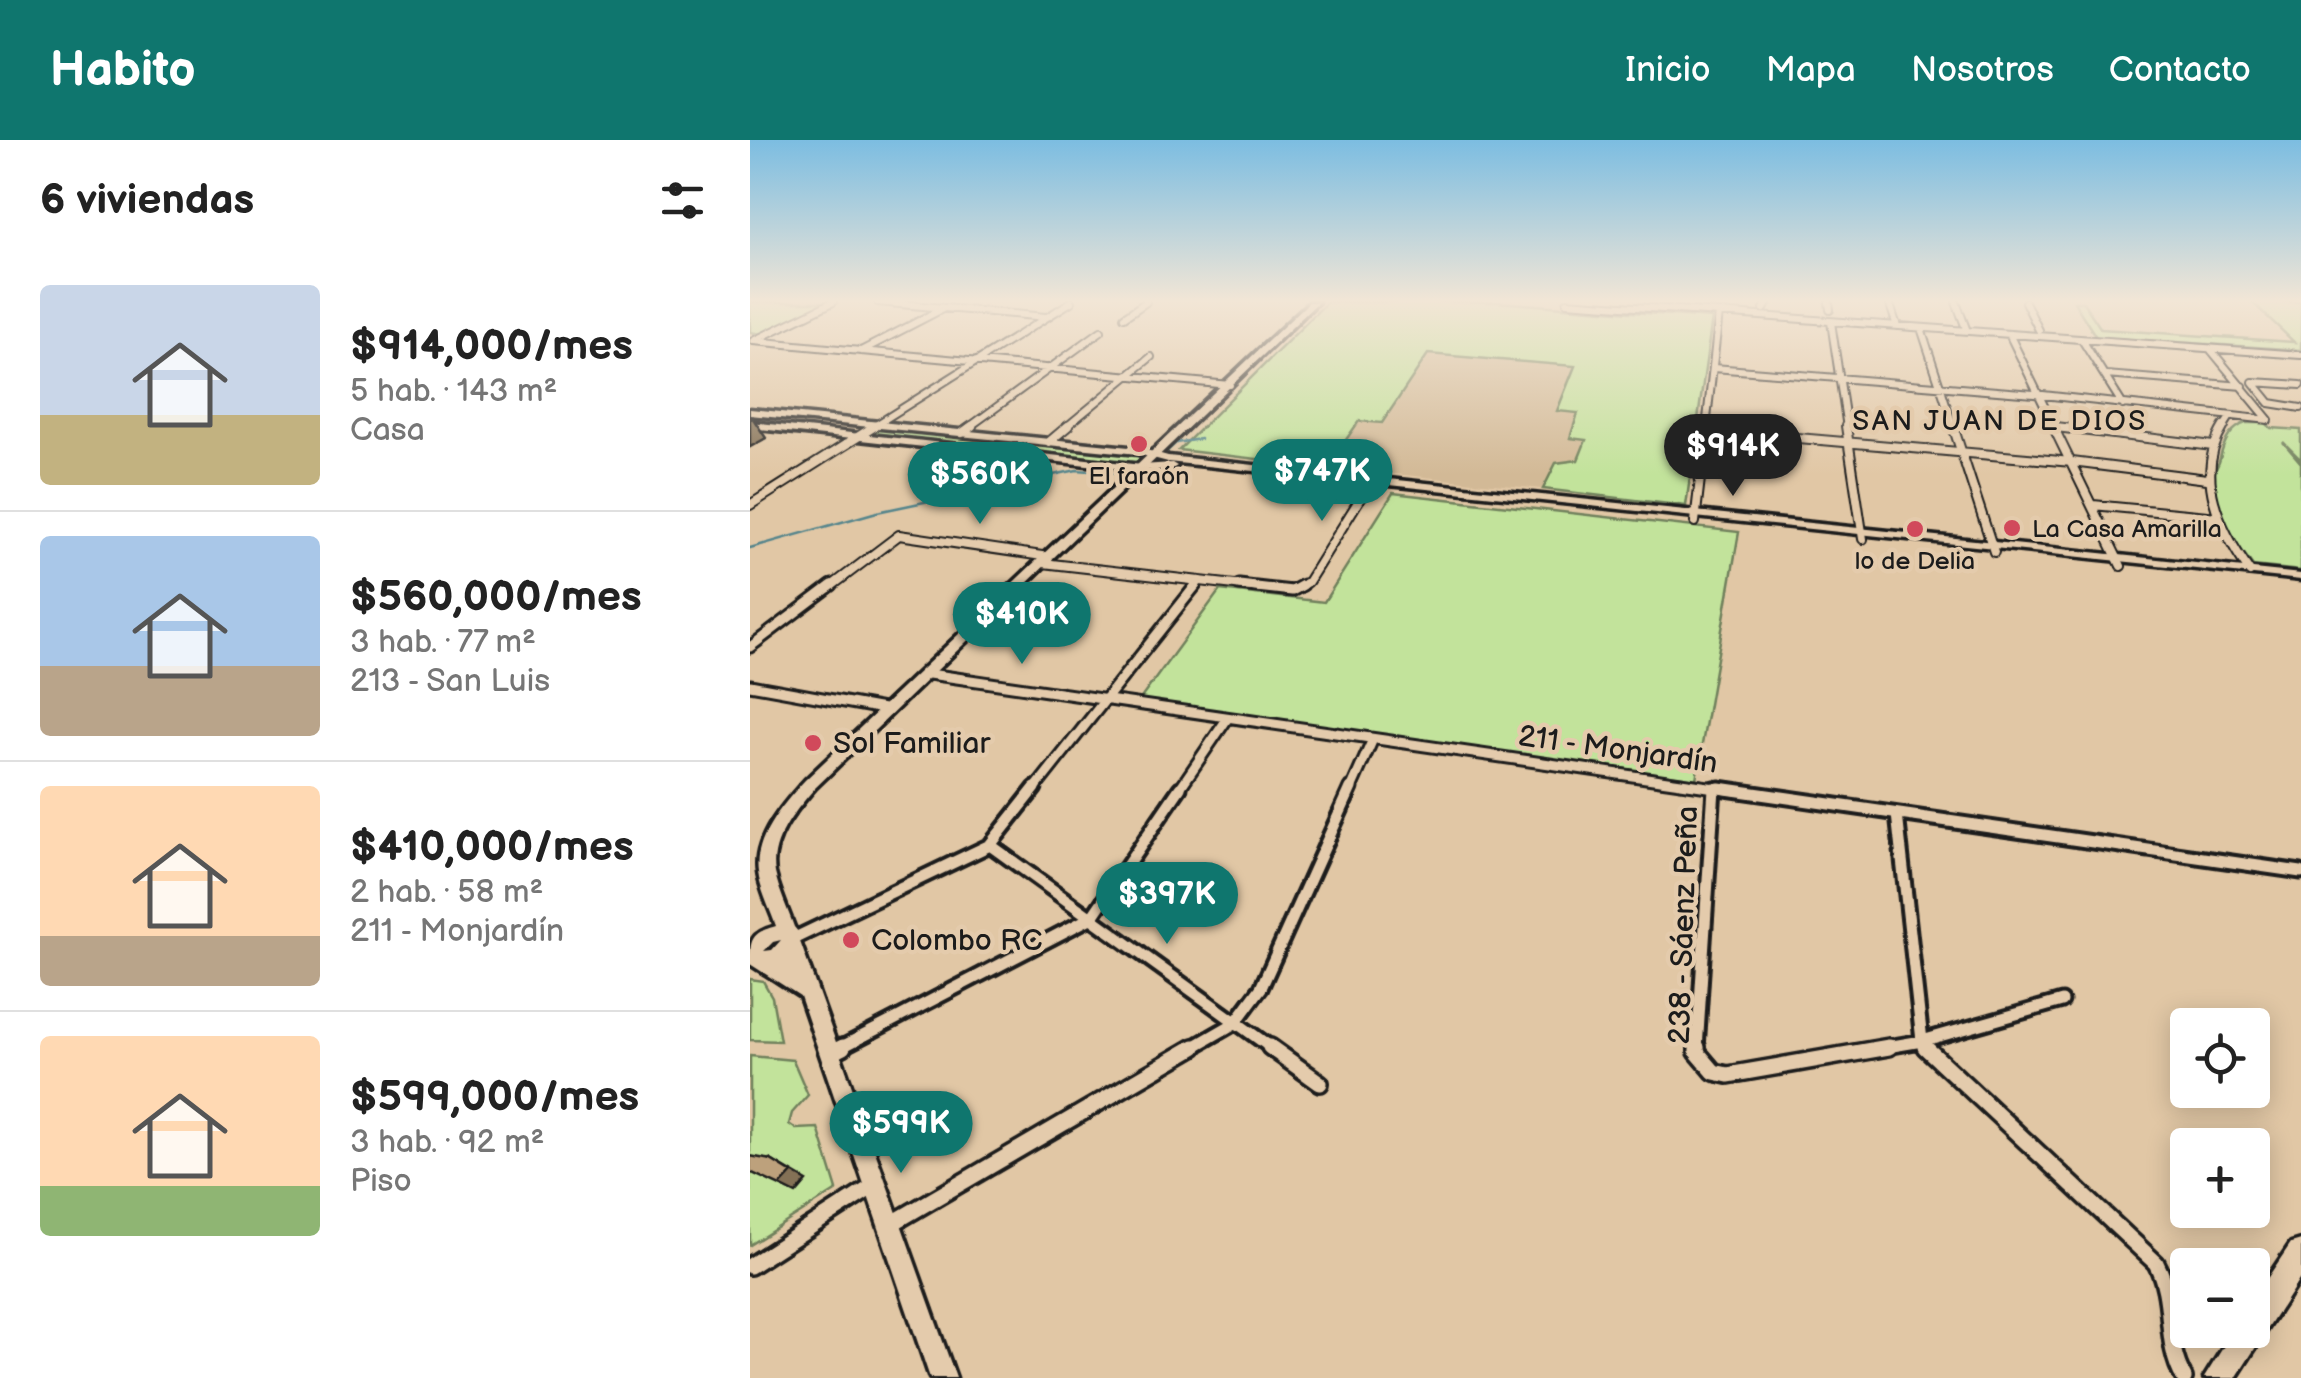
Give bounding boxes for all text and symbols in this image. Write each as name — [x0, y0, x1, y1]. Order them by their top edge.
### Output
text: Habito — [50, 42, 196, 99]
text: Inicio — [1625, 49, 1711, 92]
text: Mapa — [1766, 49, 1856, 92]
text: Nosotros — [1911, 49, 2054, 92]
text: Contacto — [2109, 49, 2251, 92]
icon: filters — [655, 173, 710, 228]
text: 6 viviendas — [40, 175, 254, 226]
text: $914,000/mes — [350, 321, 633, 372]
icon: home — [120, 325, 240, 445]
text: 5 hab. · 143 m² — [350, 372, 557, 411]
district label: SAN JUAN DE DIOS — [1852, 405, 2148, 438]
text: Casa — [350, 411, 425, 450]
pin: $914K — [1663, 414, 1803, 499]
text: $914K — [1686, 427, 1780, 466]
marker: El faraón — [1128, 433, 1150, 455]
pin: $747K — [1252, 439, 1392, 524]
pin: $560K — [910, 442, 1050, 527]
text: $747K — [1273, 452, 1371, 491]
text: $560K — [930, 455, 1030, 494]
place label: El faraón — [1089, 461, 1189, 492]
place label: La Casa Amarilla — [2032, 514, 2222, 545]
marker: La Casa Amarilla — [2001, 517, 2023, 539]
marker: lo de Delia — [1904, 518, 1926, 540]
place label: lo de Delia — [1855, 546, 1975, 577]
text: $560,000/mes — [350, 572, 642, 623]
icon: home — [120, 576, 240, 696]
pin: $410K — [952, 582, 1092, 667]
text: $410K — [975, 595, 1069, 634]
text: 3 hab. · 77 m² — [350, 623, 536, 662]
text: 213 - San Luis — [350, 662, 550, 701]
street label: 211 - Monjardín — [1516, 718, 1720, 782]
place label: Sol Familiar — [833, 726, 991, 762]
marker: Sol Familiar — [802, 732, 824, 754]
street label: 238 - Sáenz Peña — [1662, 805, 1706, 1045]
text: $410,000/mes — [350, 822, 634, 873]
icon: home — [120, 826, 240, 946]
pin: $397K — [1097, 862, 1237, 947]
text: 2 hab. · 58 m² — [350, 873, 543, 912]
text: $397K — [1118, 875, 1216, 914]
text: 211 - Monjardín — [350, 912, 564, 951]
place label: Colombo RC — [871, 923, 1043, 959]
marker: Colombo RC — [840, 929, 862, 951]
map controls — [2170, 1008, 2270, 1348]
button: locate — [2170, 1008, 2270, 1108]
text: $599,000/mes — [350, 1072, 639, 1123]
icon: home — [120, 1076, 240, 1196]
pin: $599K — [831, 1091, 971, 1176]
text: $599K — [852, 1104, 950, 1143]
text: 3 hab. · 92 m² — [350, 1123, 544, 1162]
button: + — [2170, 1128, 2270, 1228]
text: Piso — [350, 1162, 412, 1201]
button: − — [2170, 1248, 2270, 1348]

